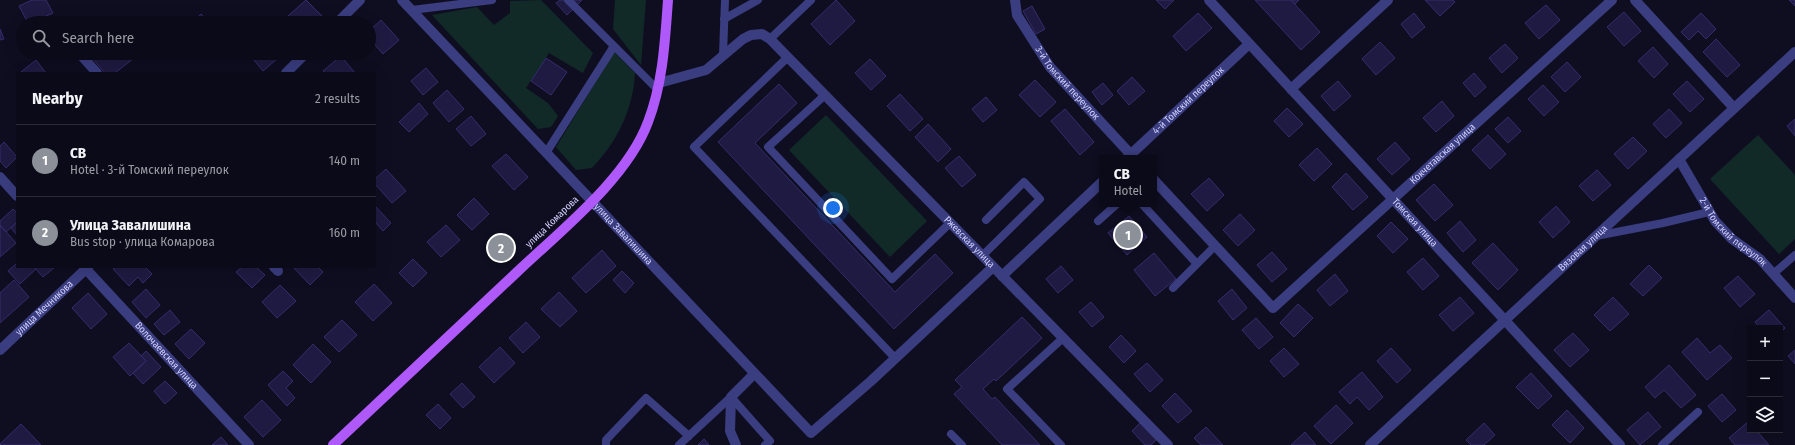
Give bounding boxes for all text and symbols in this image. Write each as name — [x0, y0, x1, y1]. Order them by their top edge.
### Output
search box — [16, 16, 376, 60]
icon: search — [30, 27, 52, 49]
text: Search here — [62, 29, 134, 47]
street label: 3-й Томский переулок — [1032, 44, 1102, 123]
street label: 4-й Томский переулок — [1150, 64, 1227, 137]
text: Nearby — [32, 88, 83, 109]
text: 2 results — [315, 91, 360, 106]
street label: Кокчетавская улица — [1407, 121, 1478, 187]
text: СВ — [70, 144, 86, 162]
text: 1 — [42, 153, 48, 168]
text: 140 m — [329, 153, 360, 168]
popup — [1099, 155, 1157, 207]
text: Hotel · 3-й Томский переулок — [70, 162, 229, 177]
text: СВ — [1114, 165, 1130, 183]
text: Hotel — [1114, 183, 1142, 198]
street label: улица Комарова — [523, 194, 581, 250]
street label: 2-й Томский переулок — [1697, 195, 1770, 269]
street label: Томская улица — [1389, 196, 1440, 249]
your location — [823, 198, 843, 218]
street label: улица Завалишина — [591, 201, 655, 267]
street label: Ржевская улица — [941, 214, 997, 271]
text: Улица Завалишина — [70, 216, 191, 234]
pin: 1 — [1115, 220, 1141, 250]
street label: Вязовая улица — [1556, 222, 1610, 274]
text: 2 — [42, 225, 48, 240]
text: 160 m — [329, 225, 360, 240]
pin: 2 — [488, 233, 514, 263]
text: Bus stop · улица Комарова — [70, 234, 215, 249]
street label: улица Мечникова — [13, 278, 76, 338]
street label: Волочаевская улица — [132, 320, 200, 392]
map controls — [1747, 325, 1783, 433]
button: + — [1747, 325, 1783, 361]
button: − — [1747, 361, 1783, 397]
button: layers — [1747, 397, 1783, 433]

